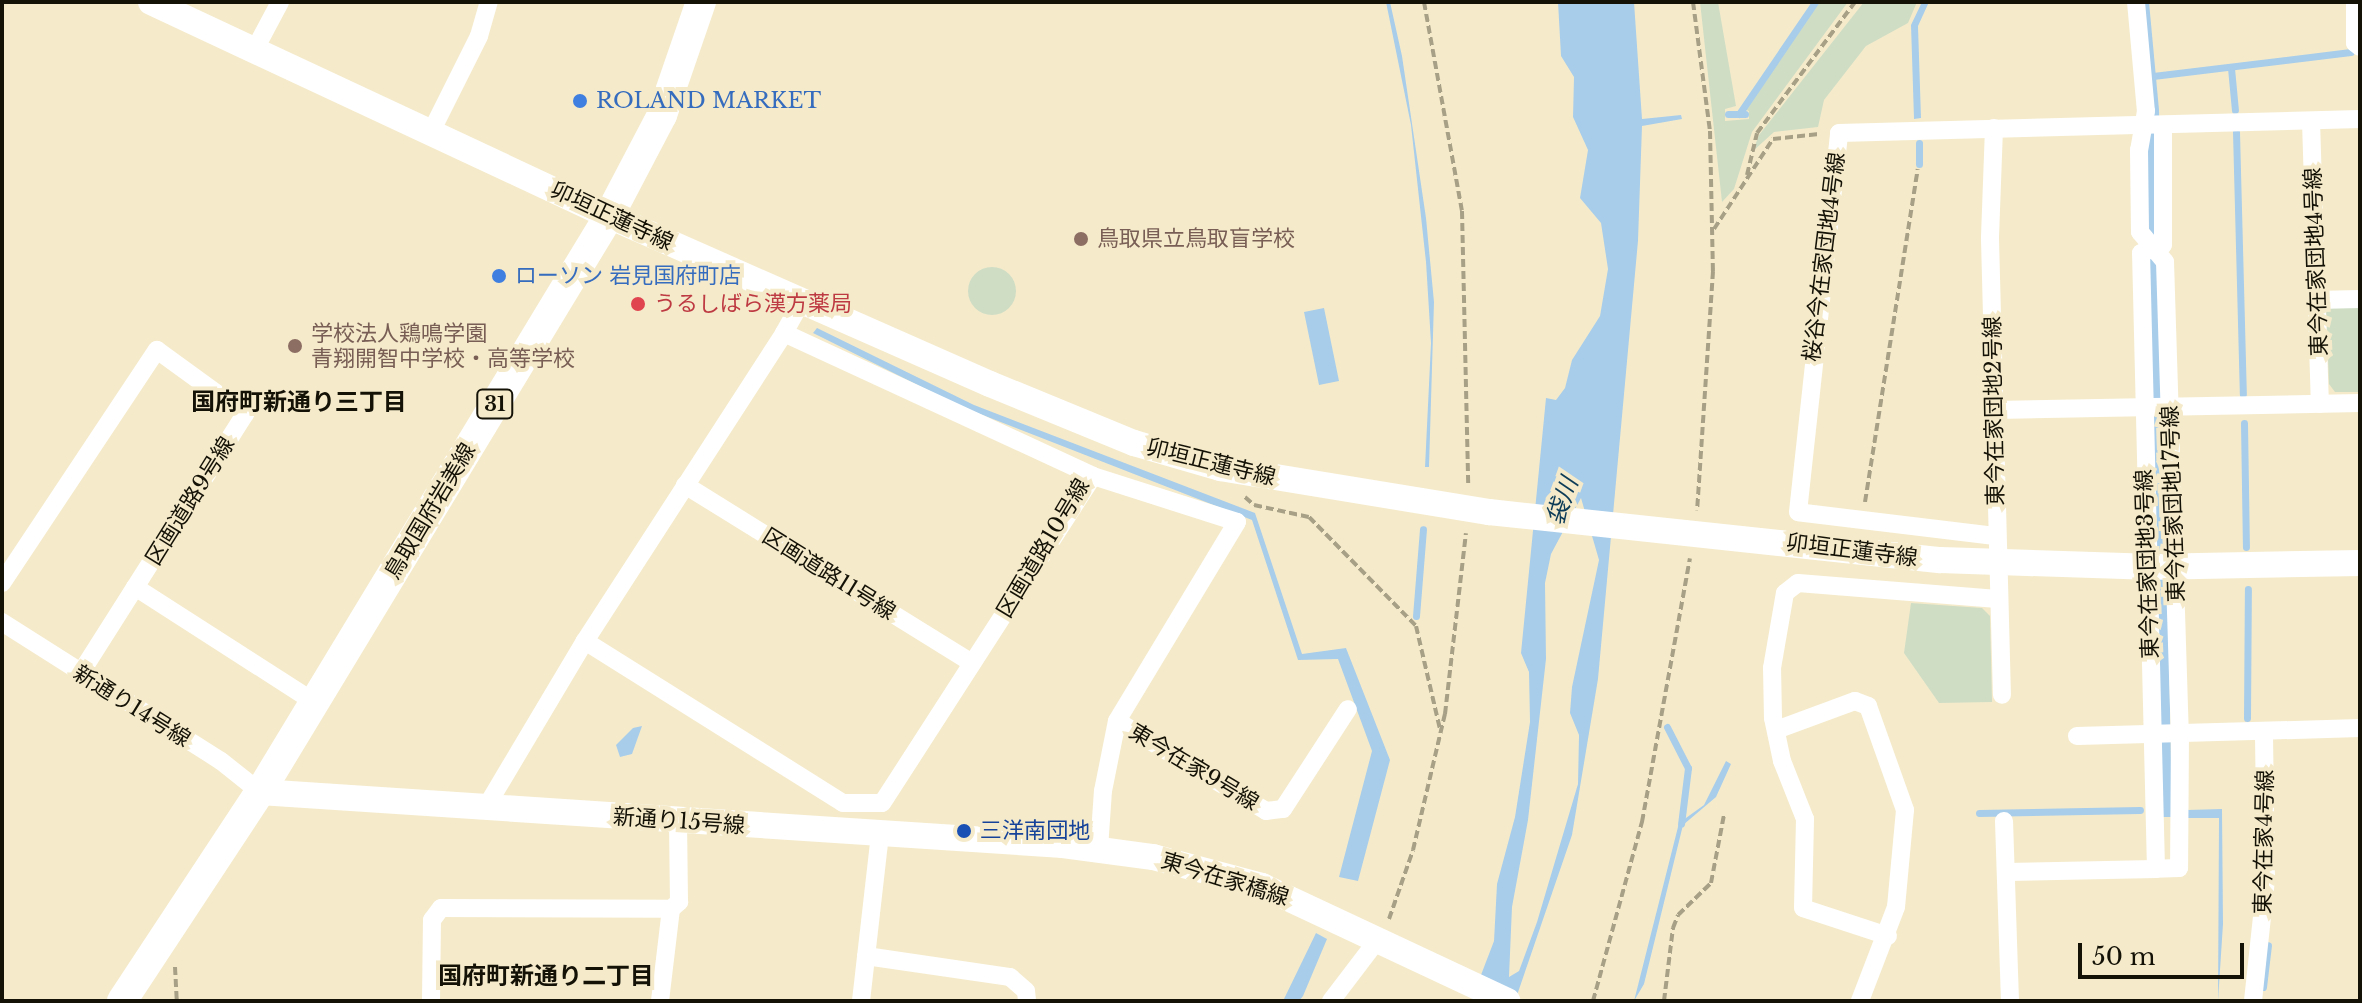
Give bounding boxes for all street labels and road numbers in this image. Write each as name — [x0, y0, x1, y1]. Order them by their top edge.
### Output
street label: 桜谷今在家団地4号線 — [1798, 151, 1850, 363]
street label: 東今在家団地4号線 — [2300, 167, 2332, 357]
street label: 卯垣正蓮寺線 — [547, 176, 677, 256]
street label: 東今在家団地2号線 — [1979, 316, 2009, 506]
road number: 31 — [475, 388, 515, 420]
street label: 東今在家団地17号線 — [2156, 405, 2190, 603]
street label: 区画道路9号線 — [140, 432, 240, 570]
street label: 卯垣正蓮寺線 — [1144, 433, 1278, 491]
street label: 鳥取国府岩美線 — [379, 438, 481, 584]
street label: 東今在家団地3号線 — [2131, 469, 2163, 659]
street label: 区画道路10号線 — [991, 474, 1095, 622]
street label: 区画道路11号線 — [758, 523, 900, 625]
street label: 卯垣正蓮寺線 — [1785, 529, 1919, 571]
street label: 新通り14号線 — [69, 660, 195, 752]
street label: 東今在家9号線 — [1125, 718, 1263, 816]
street label: 東今在家4号線 — [2250, 769, 2278, 915]
street label: 新通り15号線 — [612, 803, 746, 839]
street label: 東今在家橋線 — [1158, 847, 1292, 911]

